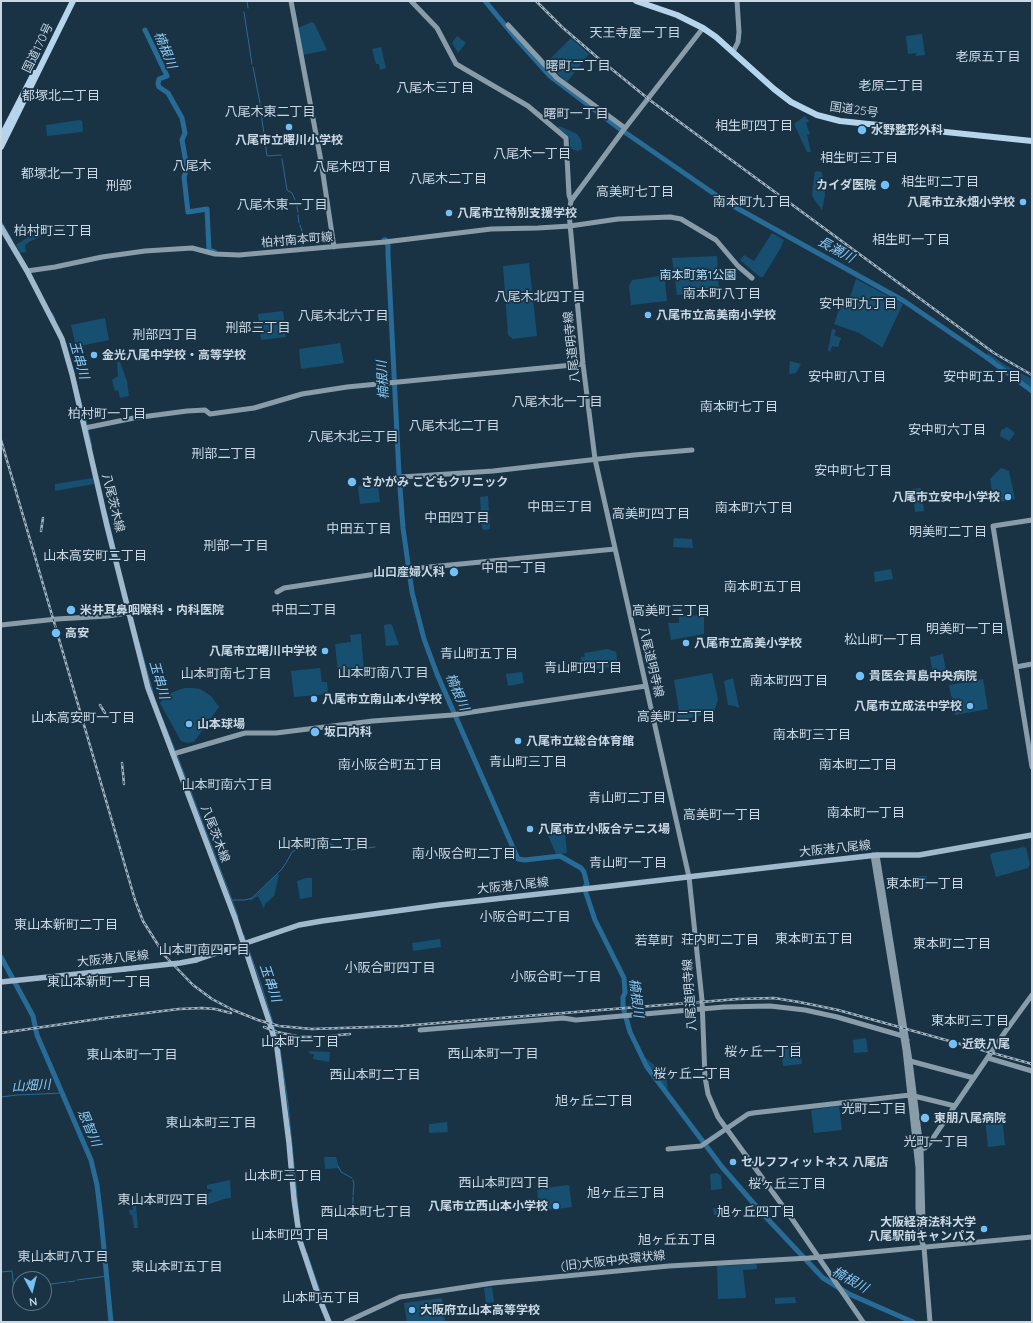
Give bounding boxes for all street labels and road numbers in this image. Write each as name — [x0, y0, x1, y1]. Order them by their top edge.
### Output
street label: 国道170号 — [20, 21, 56, 75]
street label: 国道25号 — [829, 99, 879, 121]
street label: 柏村南本町線 — [261, 230, 333, 250]
street label: 八尾道明寺線 — [561, 310, 583, 384]
street label: 八尾茨木線 — [99, 472, 127, 534]
street label: 八尾道明寺線 — [636, 625, 666, 699]
street label: 八尾茨木線 — [198, 803, 232, 865]
street label: 大阪港八尾線 — [798, 838, 872, 860]
street label: 大阪港八尾線 — [476, 875, 550, 897]
street label: 大阪港八尾線 — [76, 948, 150, 970]
street label: 八尾道明寺線 — [680, 959, 700, 1031]
street label: (旧)大阪中央環状線 — [560, 1248, 666, 1274]

